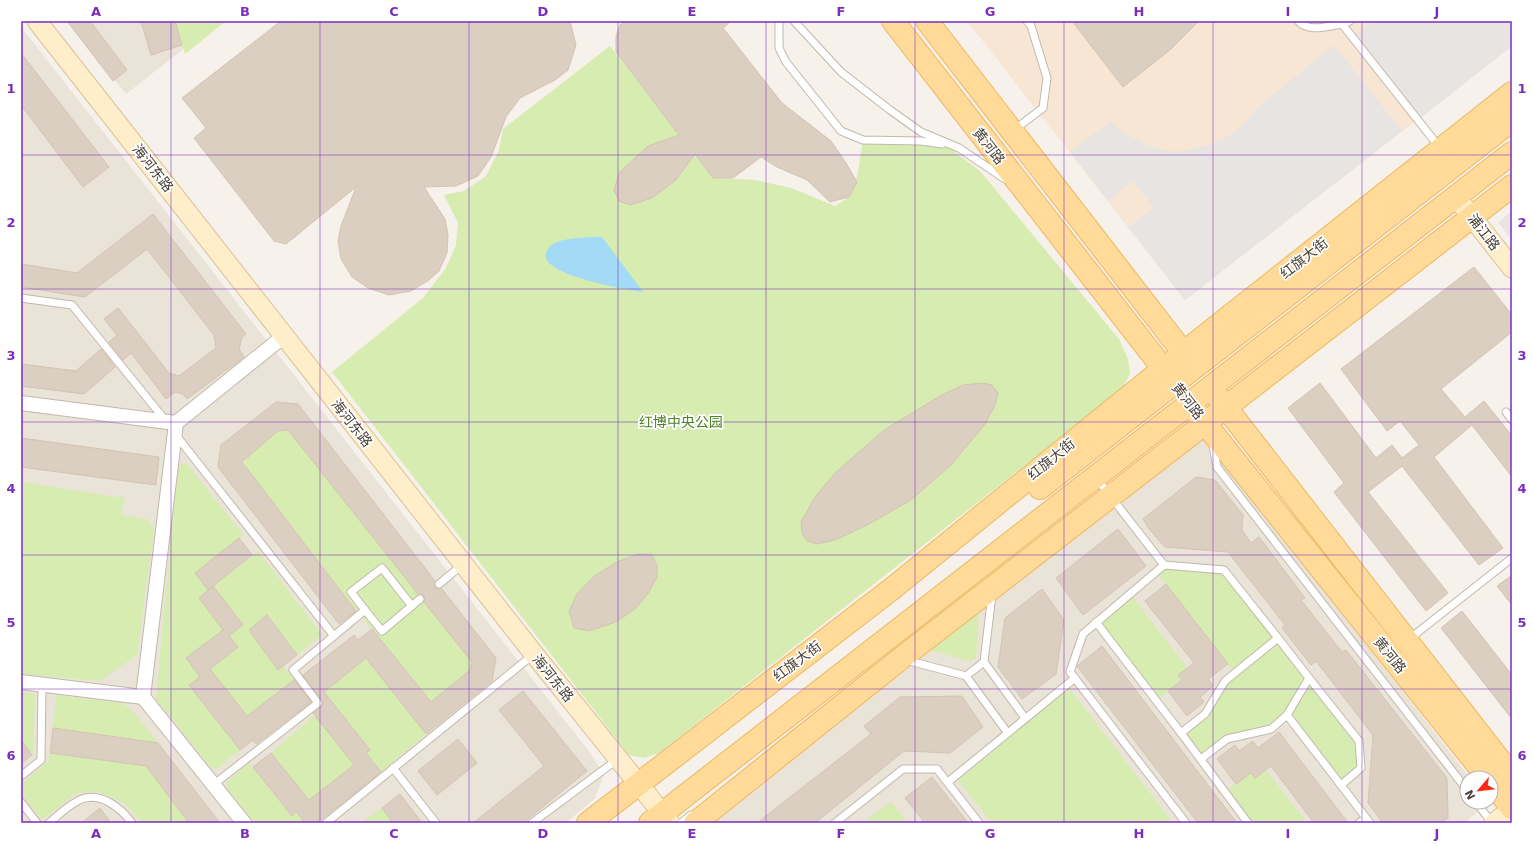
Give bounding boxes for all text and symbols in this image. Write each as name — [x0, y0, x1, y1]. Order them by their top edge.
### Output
text: A — [91, 4, 101, 19]
text: B — [240, 4, 250, 19]
text: C — [389, 4, 399, 19]
text: D — [538, 4, 549, 19]
text: E — [688, 4, 696, 19]
text: F — [837, 4, 845, 19]
text: G — [985, 4, 995, 19]
text: H — [1134, 4, 1144, 19]
text: I — [1286, 4, 1290, 19]
text: J — [1434, 4, 1439, 19]
text: 1 — [6, 81, 16, 96]
text: 1 — [1517, 81, 1527, 96]
street label: 黄河路 — [970, 125, 1008, 167]
street label: 海河东路 — [129, 141, 177, 195]
street label: 浦江路 — [1465, 211, 1503, 253]
text: 2 — [6, 215, 16, 230]
text: 2 — [1517, 215, 1527, 230]
street label: 红旗大街 — [1277, 234, 1331, 282]
text: 3 — [6, 348, 16, 363]
text: 3 — [1517, 348, 1527, 363]
street label: 黄河路 — [1169, 380, 1207, 422]
street label: 海河东路 — [328, 396, 376, 450]
park label: 红博中央公园 — [639, 414, 723, 430]
street label: 红旗大街 — [1024, 435, 1078, 483]
text: 4 — [6, 481, 16, 496]
text: 4 — [1517, 481, 1527, 496]
text: 5 — [6, 615, 16, 630]
text: 5 — [1517, 615, 1527, 630]
street label: 黄河路 — [1371, 634, 1409, 676]
street label: 红旗大街 — [770, 638, 824, 684]
street label: 海河东路 — [529, 651, 577, 705]
text: 6 — [6, 748, 16, 763]
text: 6 — [1517, 748, 1527, 763]
north arrow — [1459, 770, 1499, 810]
text: N — [1463, 787, 1479, 802]
text: A — [91, 826, 101, 841]
text: B — [240, 826, 250, 841]
text: C — [389, 826, 399, 841]
text: D — [538, 826, 549, 841]
text: E — [688, 826, 696, 841]
text: F — [837, 826, 845, 841]
text: G — [985, 826, 995, 841]
text: H — [1134, 826, 1144, 841]
text: I — [1286, 826, 1290, 841]
text: J — [1434, 826, 1439, 841]

